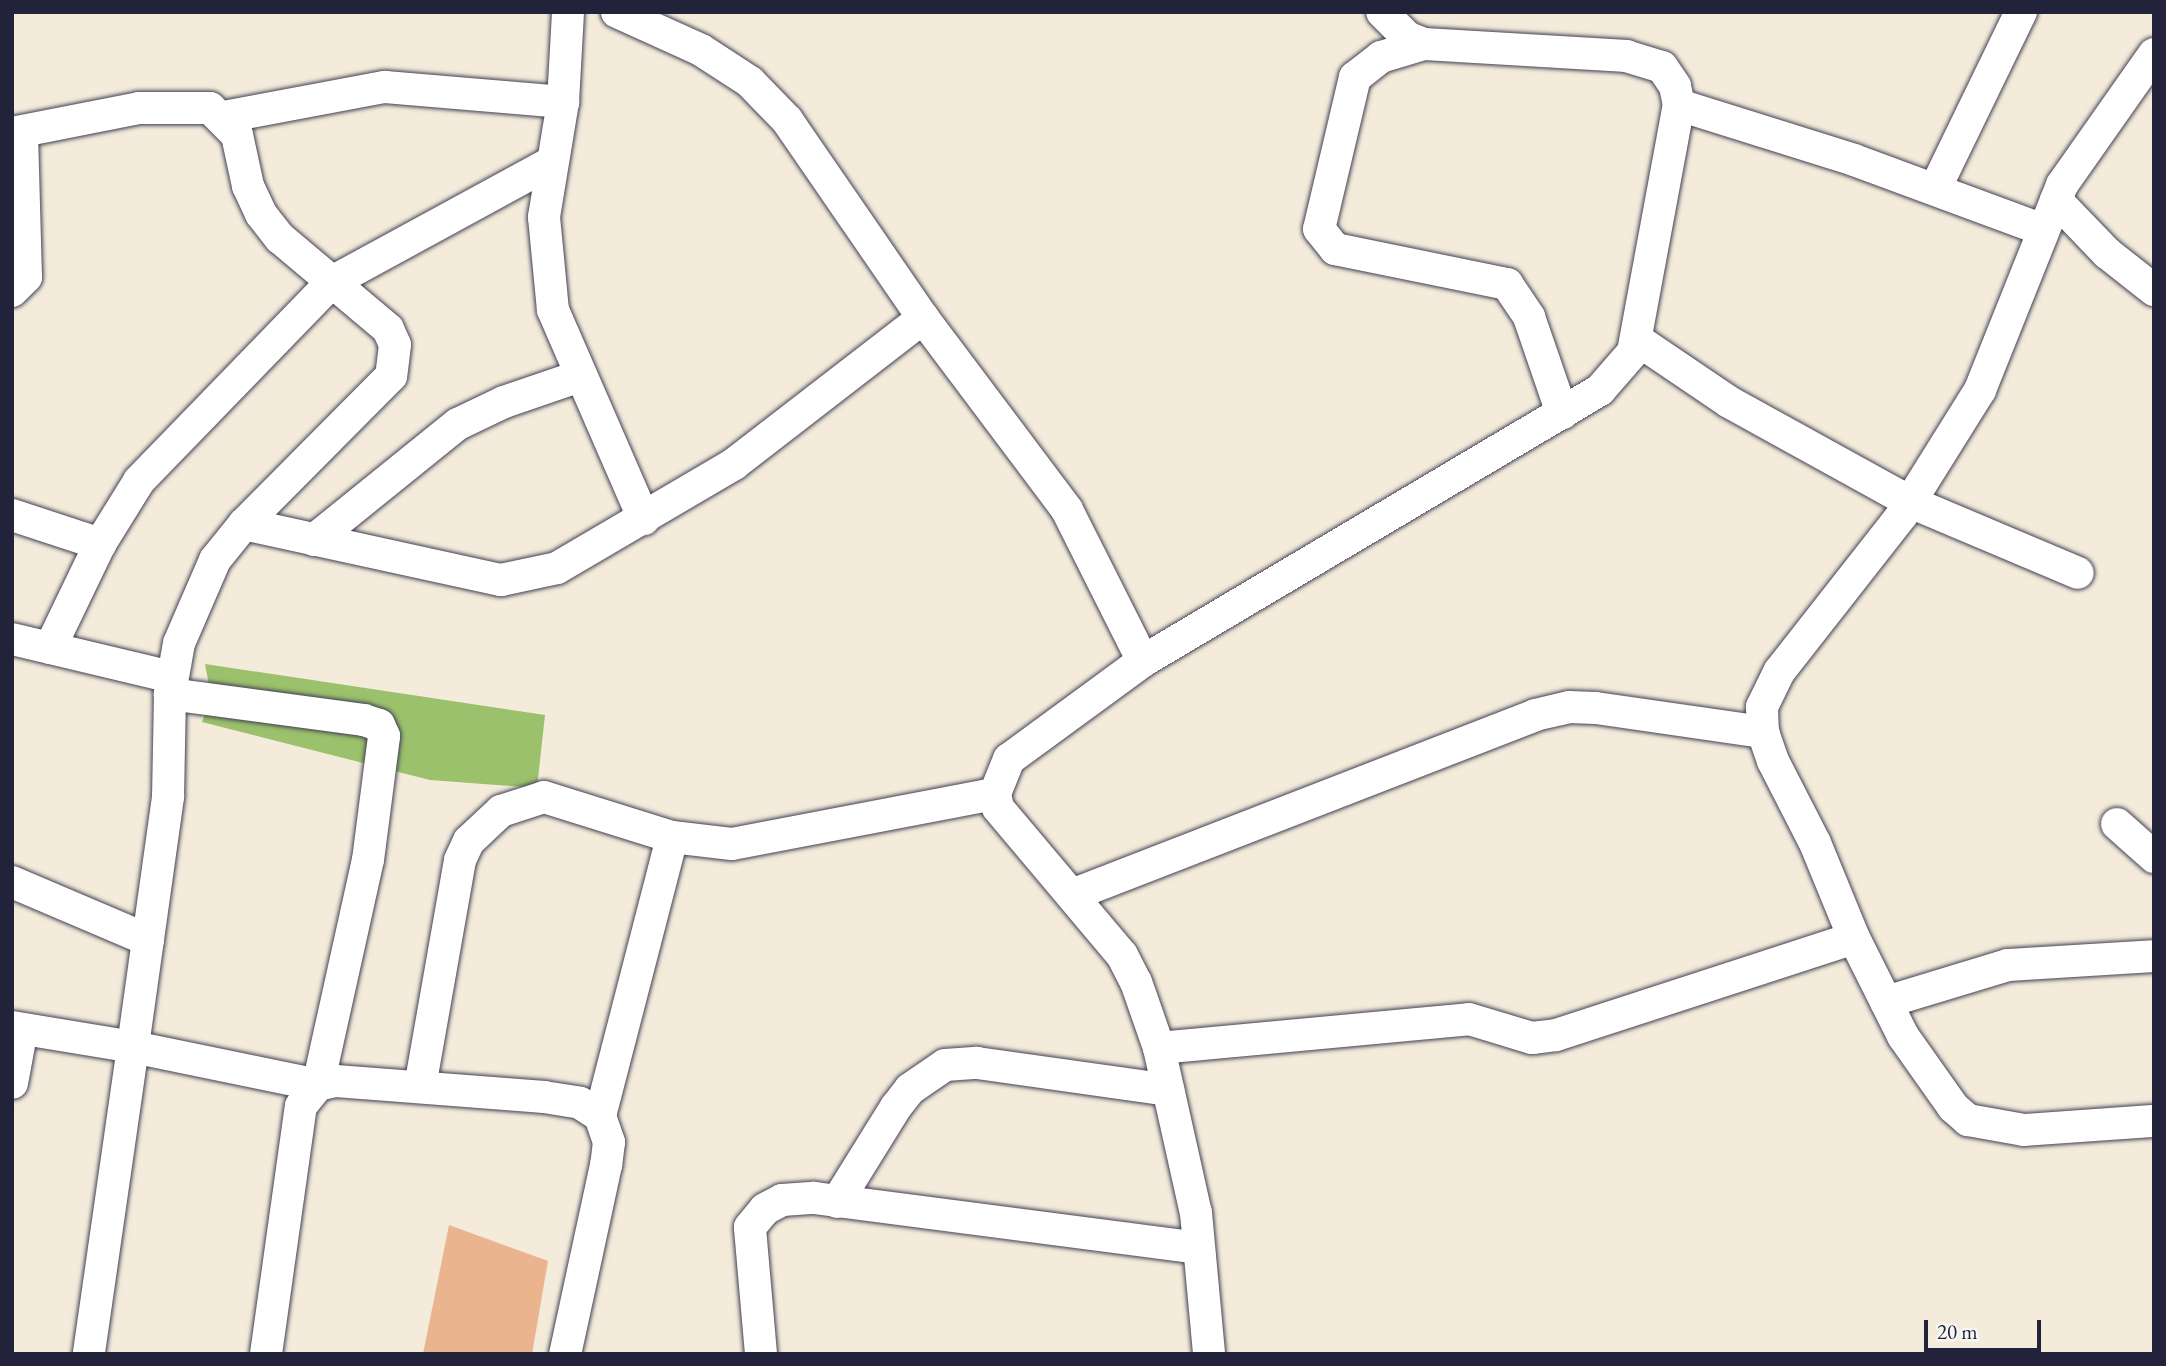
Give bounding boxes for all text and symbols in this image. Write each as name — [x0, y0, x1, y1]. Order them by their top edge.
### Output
scale bar — [1928, 1306, 2045, 1350]
text: 20 m — [1937, 1318, 1978, 1345]

